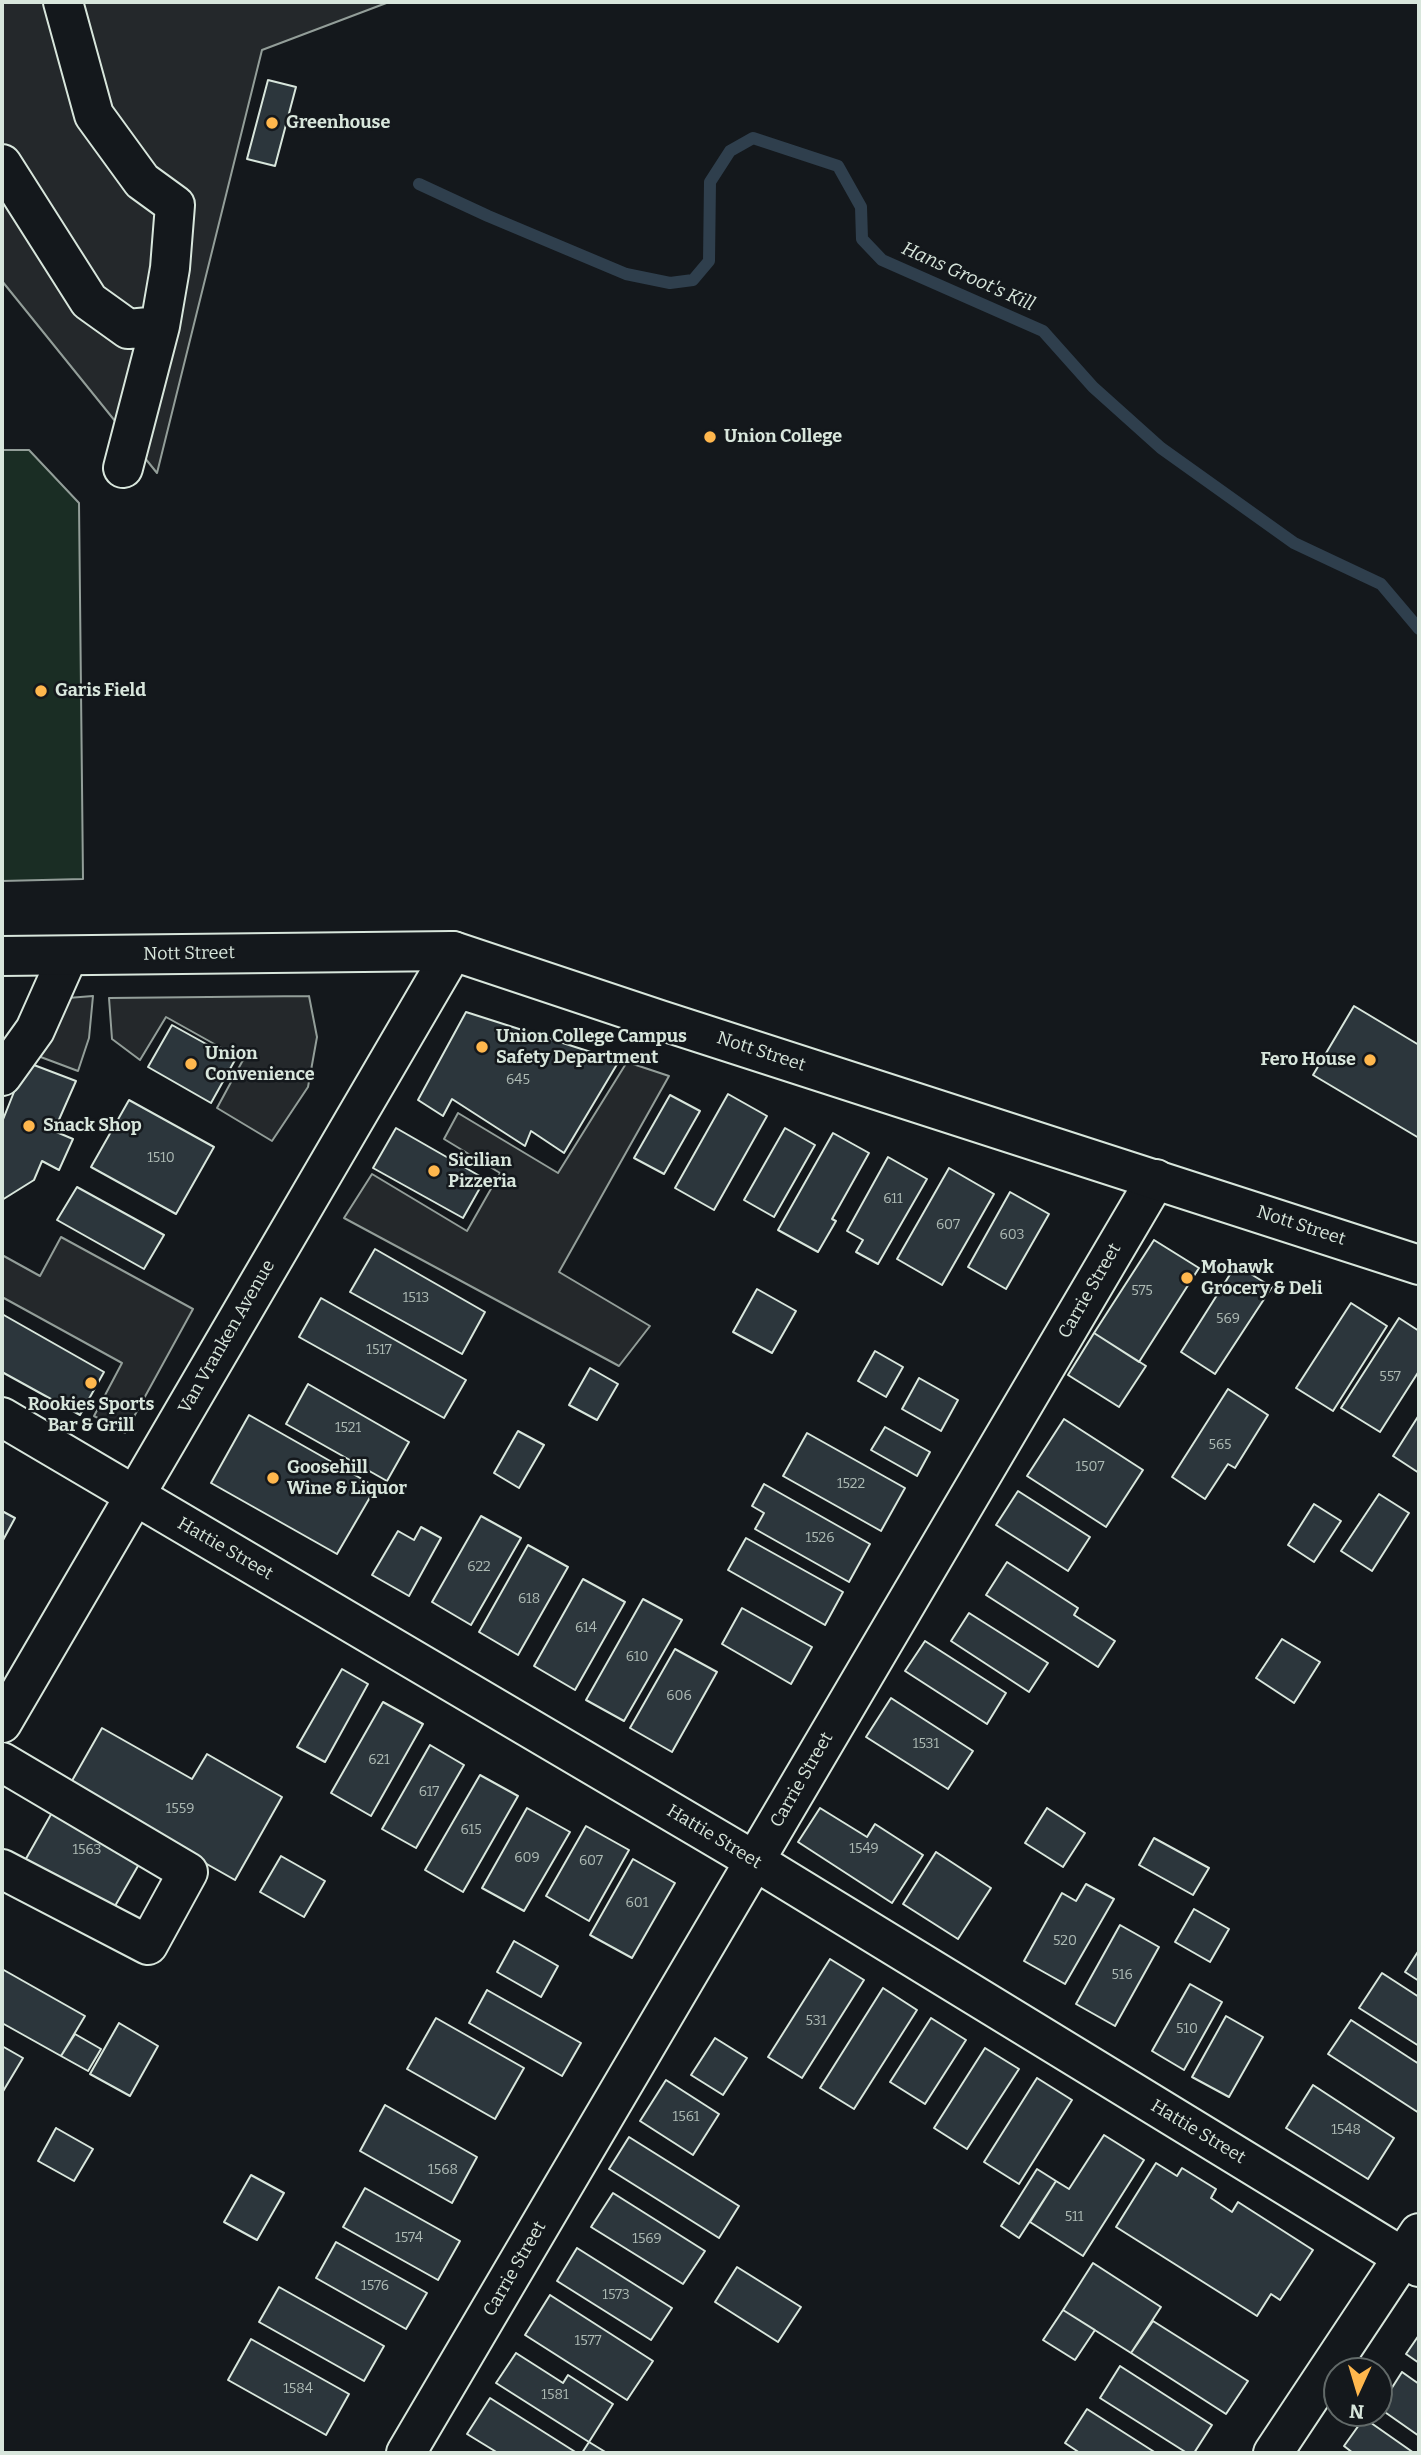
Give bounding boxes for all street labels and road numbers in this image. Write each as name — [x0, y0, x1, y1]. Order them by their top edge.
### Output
street label: Nott Street — [143, 942, 235, 966]
street label: Nott Street — [714, 1028, 808, 1076]
street label: Nott Street — [1254, 1202, 1348, 1250]
street label: Carrie Street — [1054, 1240, 1126, 1342]
street label: Van Vranken Avenue — [174, 1256, 280, 1418]
street label: Hattie Street — [173, 1513, 277, 1585]
street label: Carrie Street — [766, 1729, 838, 1831]
street label: Hattie Street — [663, 1800, 765, 1874]
street label: Hattie Street — [1147, 2095, 1249, 2169]
street label: Carrie Street — [479, 2218, 551, 2320]

